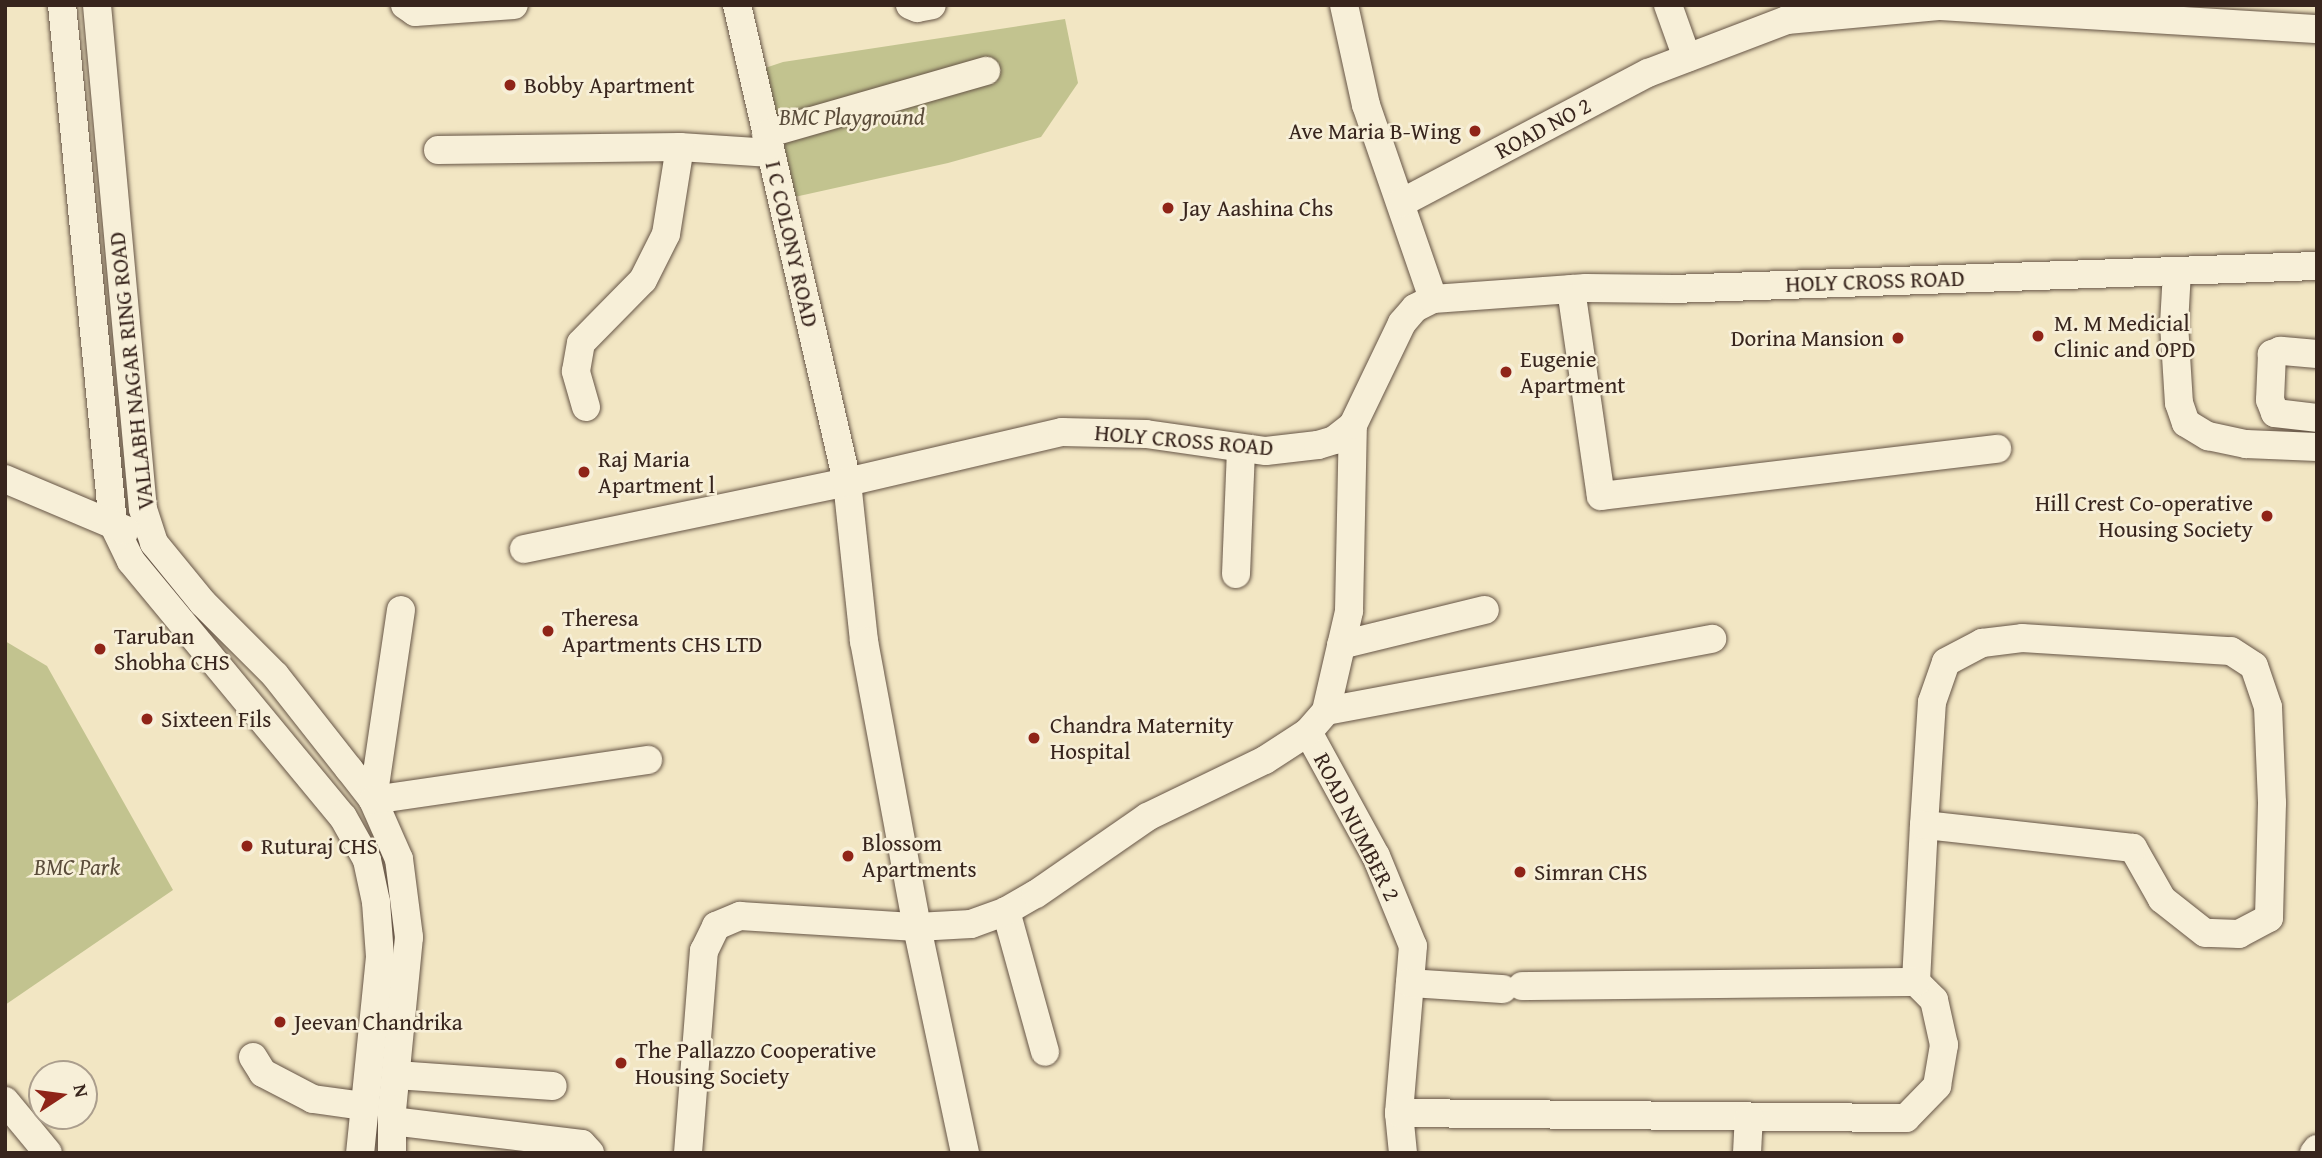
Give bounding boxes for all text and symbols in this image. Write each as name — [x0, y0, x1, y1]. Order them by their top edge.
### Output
place label: Bobby Apartment — [524, 71, 695, 99]
marker: Bobby Apartment — [502, 77, 518, 93]
street label: ROAD NO 2 — [1490, 91, 1596, 165]
park label: BMC Playground — [779, 103, 925, 131]
place label: Ave Maria B-Wing — [1289, 117, 1461, 145]
marker: Ave Maria B-Wing — [1467, 123, 1483, 139]
street label: I C COLONY ROAD — [759, 158, 825, 330]
place label: Jay Aashina Chs — [1182, 194, 1333, 222]
marker: Jay Aashina Chs — [1160, 200, 1176, 216]
street label: VALLABH NAGAR RING ROAD — [103, 231, 159, 511]
street label: HOLY CROSS ROAD — [1785, 264, 1965, 298]
place label: M. M Medicial Clinic and OPD — [2054, 309, 2195, 363]
place label: Dorina Mansion — [1731, 324, 1884, 352]
marker: M. M Medicial Clinic and OPD — [2028, 326, 2048, 346]
marker: Dorina Mansion — [1890, 330, 1906, 346]
place label: Eugenie Apartment — [1520, 345, 1625, 399]
marker: Eugenie Apartment — [1498, 364, 1514, 380]
street label: HOLY CROSS ROAD — [1093, 418, 1275, 462]
place label: Raj Maria Apartment l — [598, 445, 715, 499]
marker: Raj Maria Apartment l — [576, 464, 592, 480]
place label: Hill Crest Co-operative Housing Society — [2035, 489, 2253, 543]
marker: Hill Crest Co-operative Housing Society — [2259, 508, 2275, 524]
place label: Theresa Apartments CHS LTD — [562, 604, 762, 658]
place label: Taruban Shobha CHS — [114, 622, 230, 676]
marker: Theresa Apartments CHS LTD — [540, 623, 556, 639]
marker: Taruban Shobha CHS — [92, 641, 108, 657]
place label: Sixteen Fils — [161, 705, 271, 733]
marker: Sixteen Fils — [139, 711, 155, 727]
place label: Chandra Maternity Hospital — [1050, 711, 1234, 765]
marker: Chandra Maternity Hospital — [1024, 728, 1044, 748]
street label: ROAD NUMBER 2 — [1308, 748, 1406, 906]
place label: Blossom Apartments — [862, 829, 977, 883]
place label: Ruturaj CHS — [261, 832, 378, 860]
marker: Ruturaj CHS — [239, 838, 255, 854]
marker: Blossom Apartments — [840, 848, 856, 864]
park label: BMC Park — [34, 853, 120, 881]
place label: Simran CHS — [1534, 858, 1648, 886]
marker: Simran CHS — [1512, 864, 1528, 880]
place label: Jeevan Chandrika — [294, 1008, 463, 1036]
marker: Jeevan Chandrika — [272, 1014, 288, 1030]
place label: The Pallazzo Cooperative Housing Society — [635, 1036, 876, 1090]
marker: The Pallazzo Cooperative Housing Society — [613, 1055, 629, 1071]
north arrow — [28, 1060, 98, 1130]
text: N — [66, 1081, 97, 1100]

